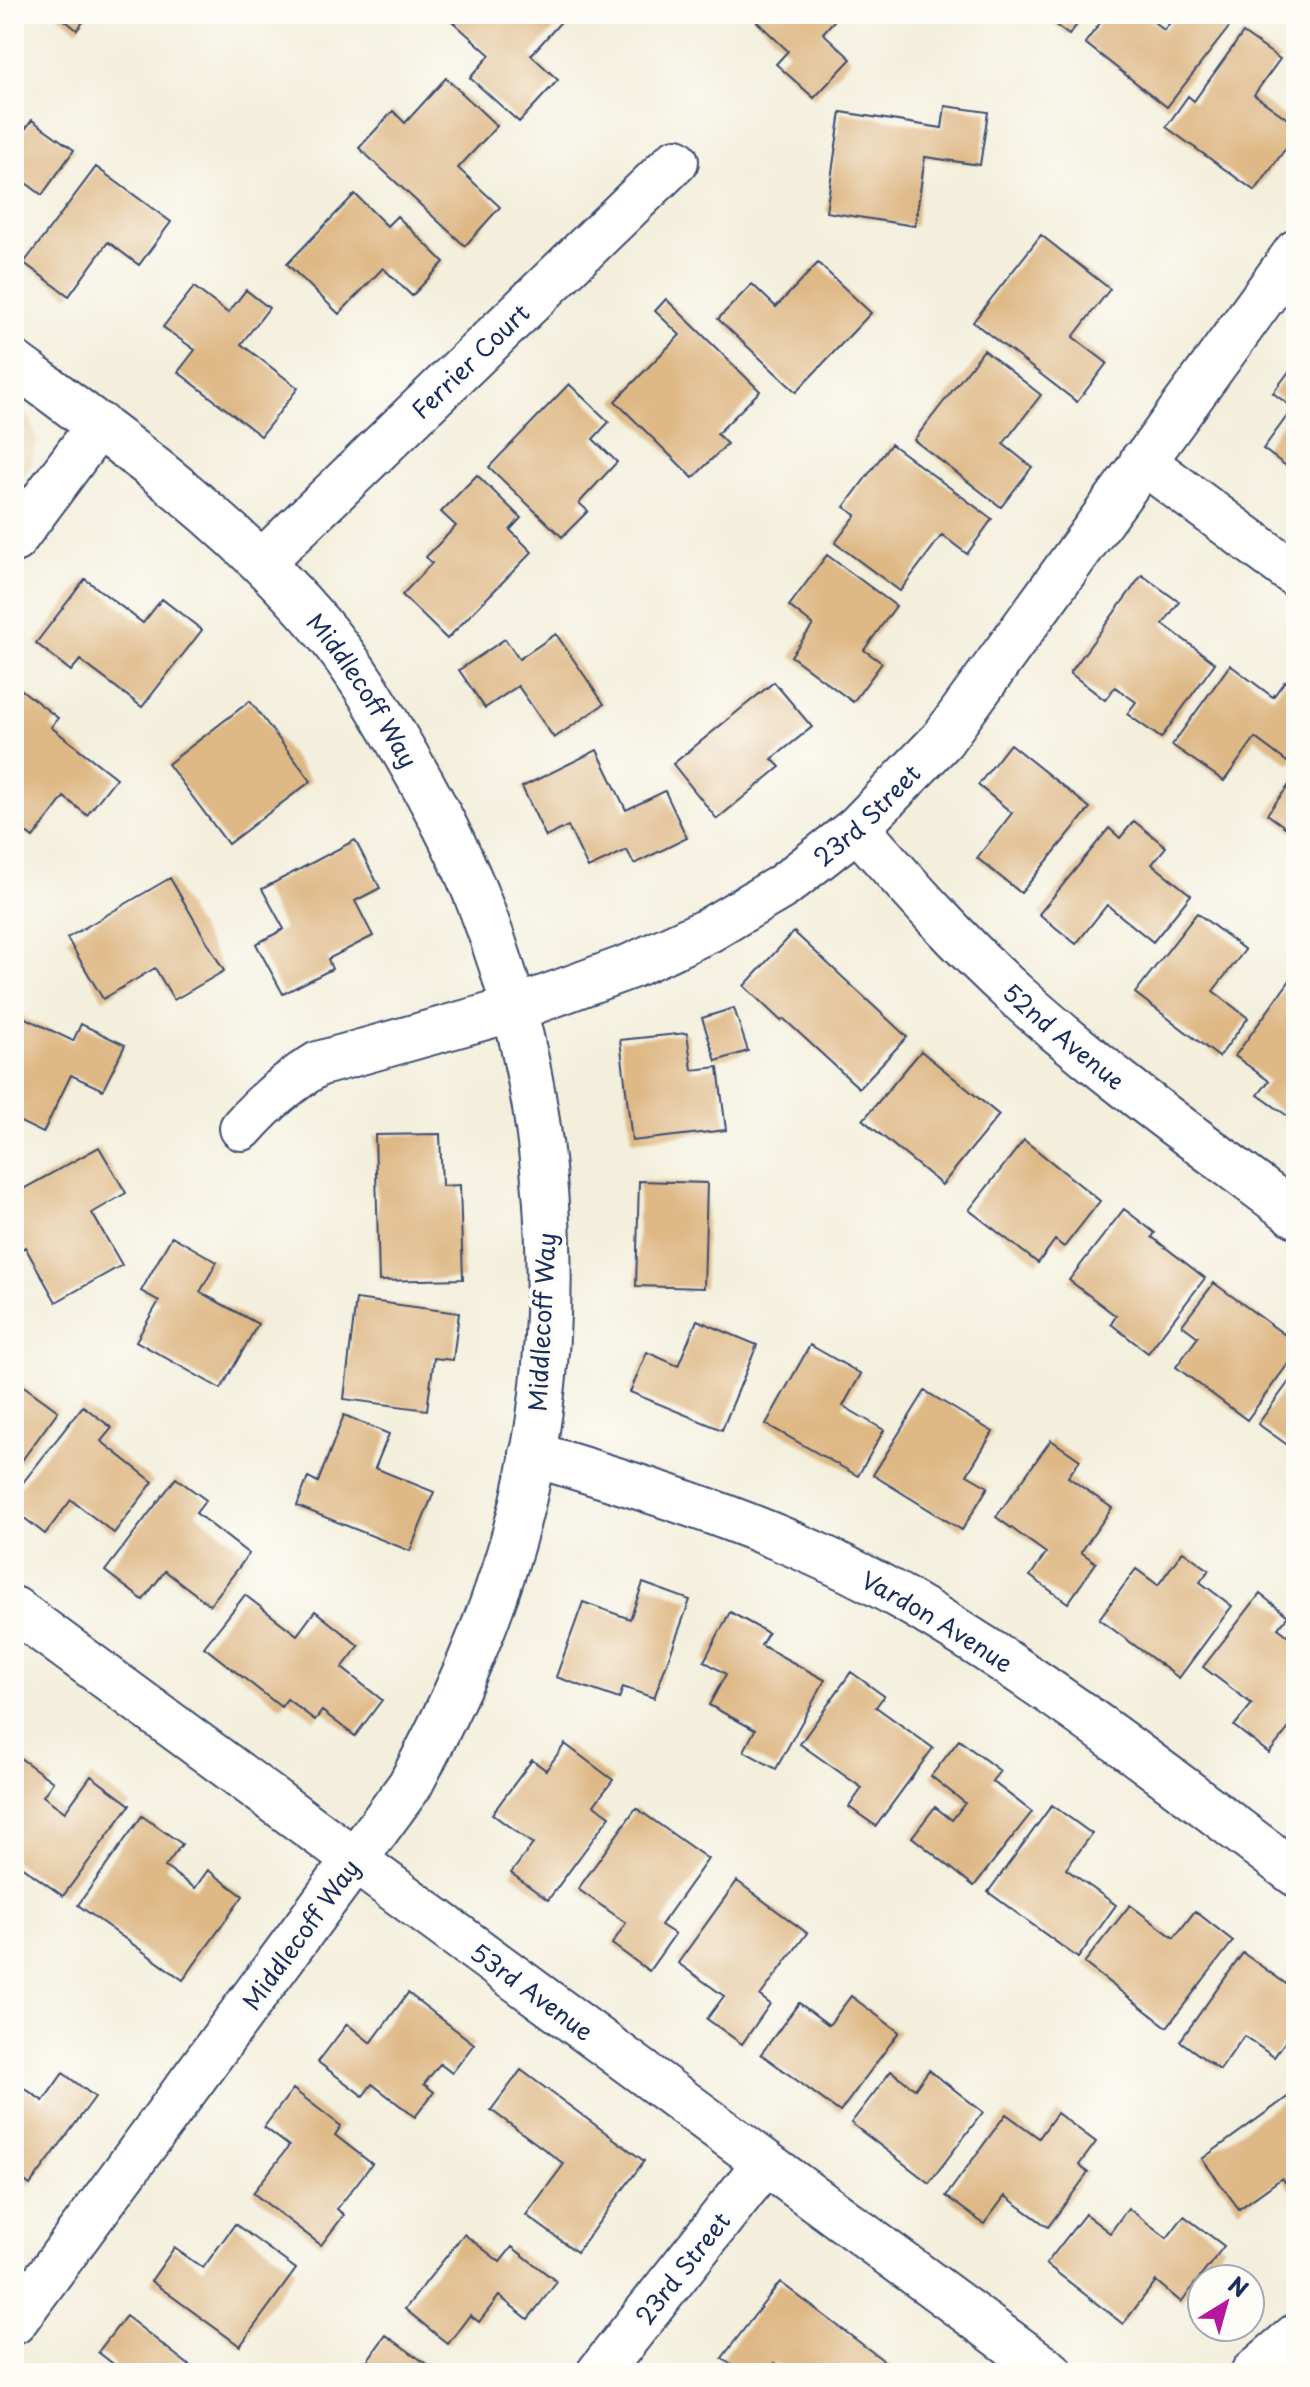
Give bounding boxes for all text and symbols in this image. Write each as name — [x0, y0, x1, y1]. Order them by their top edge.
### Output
street label: Ferrier Court — [403, 295, 537, 426]
street label: Middlecoff Way — [299, 605, 427, 774]
street label: 23rd Street — [805, 755, 928, 874]
street label: 52nd Avenue — [995, 974, 1133, 1098]
street label: Middlecoff Way — [518, 1232, 564, 1412]
street label: Vardon Avenue — [855, 1561, 1021, 1680]
street label: Middlecoff Way — [233, 1851, 367, 2017]
street label: 53rd Avenue — [464, 1934, 601, 2048]
street label: 23rd Street — [626, 2204, 738, 2332]
north arrow — [1186, 2263, 1266, 2343]
text: N — [1222, 2267, 1256, 2304]

